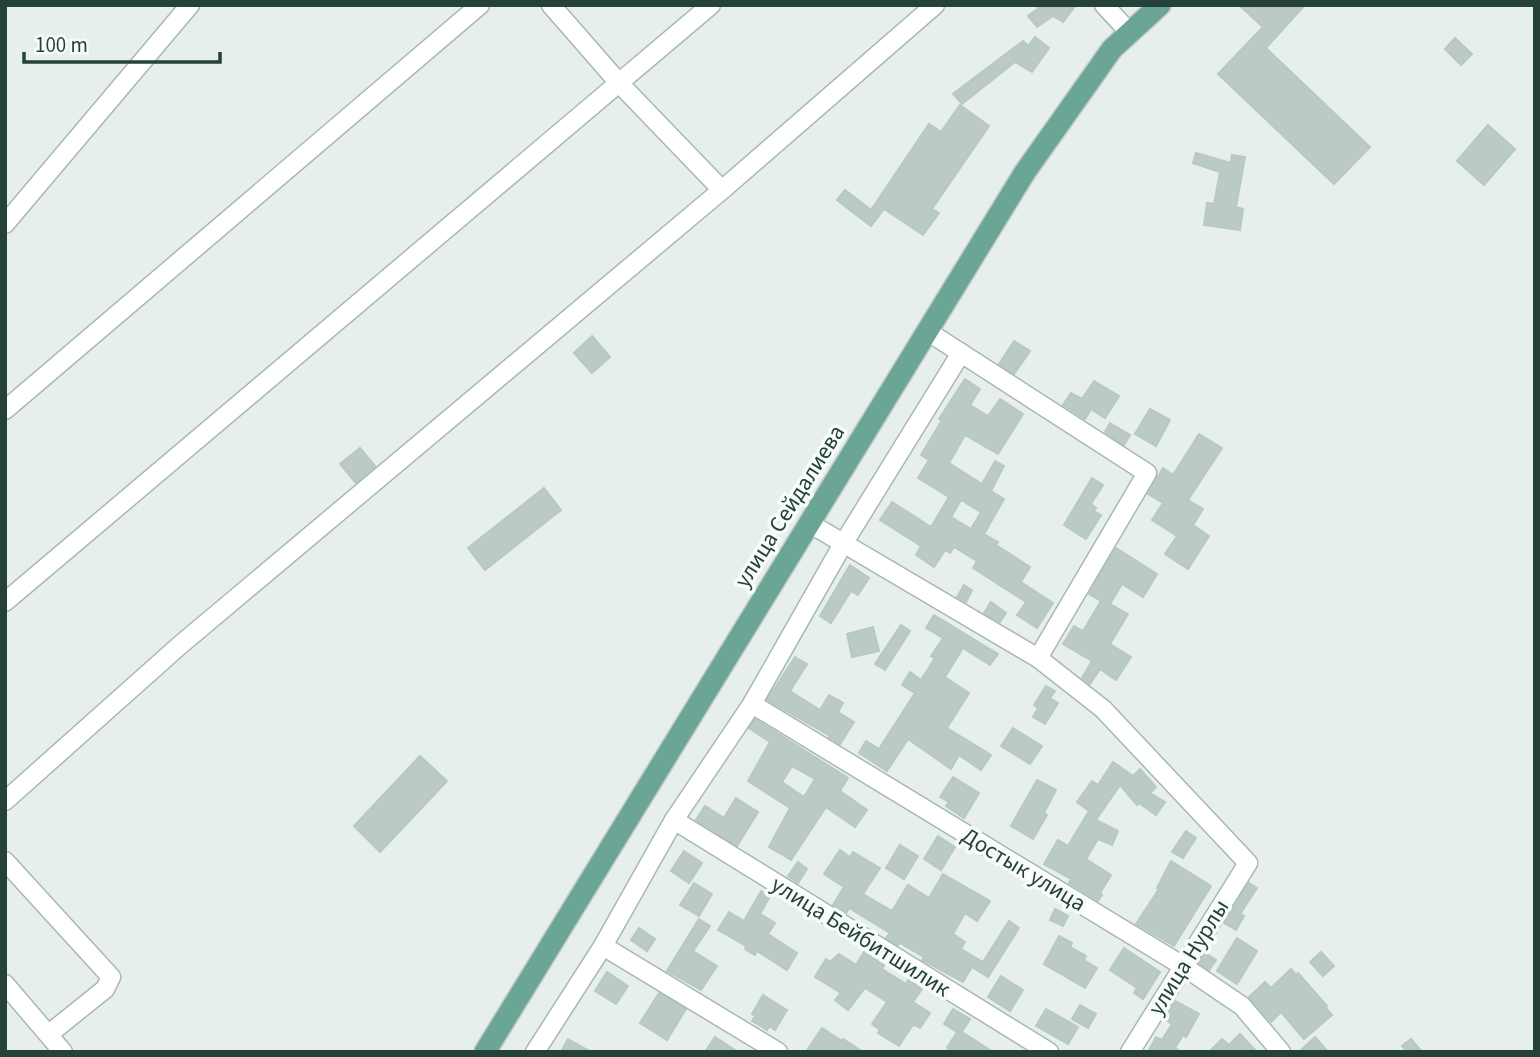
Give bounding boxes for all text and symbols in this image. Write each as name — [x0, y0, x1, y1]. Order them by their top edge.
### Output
scale bar — [24, 21, 220, 65]
text: 100 m — [35, 30, 88, 60]
street label: улица Сейдалиева — [726, 419, 853, 594]
street label: Достык улица — [955, 819, 1092, 920]
street label: улица Бейбитшилик — [765, 868, 957, 1005]
street label: улица Нурлы — [1140, 893, 1237, 1022]

